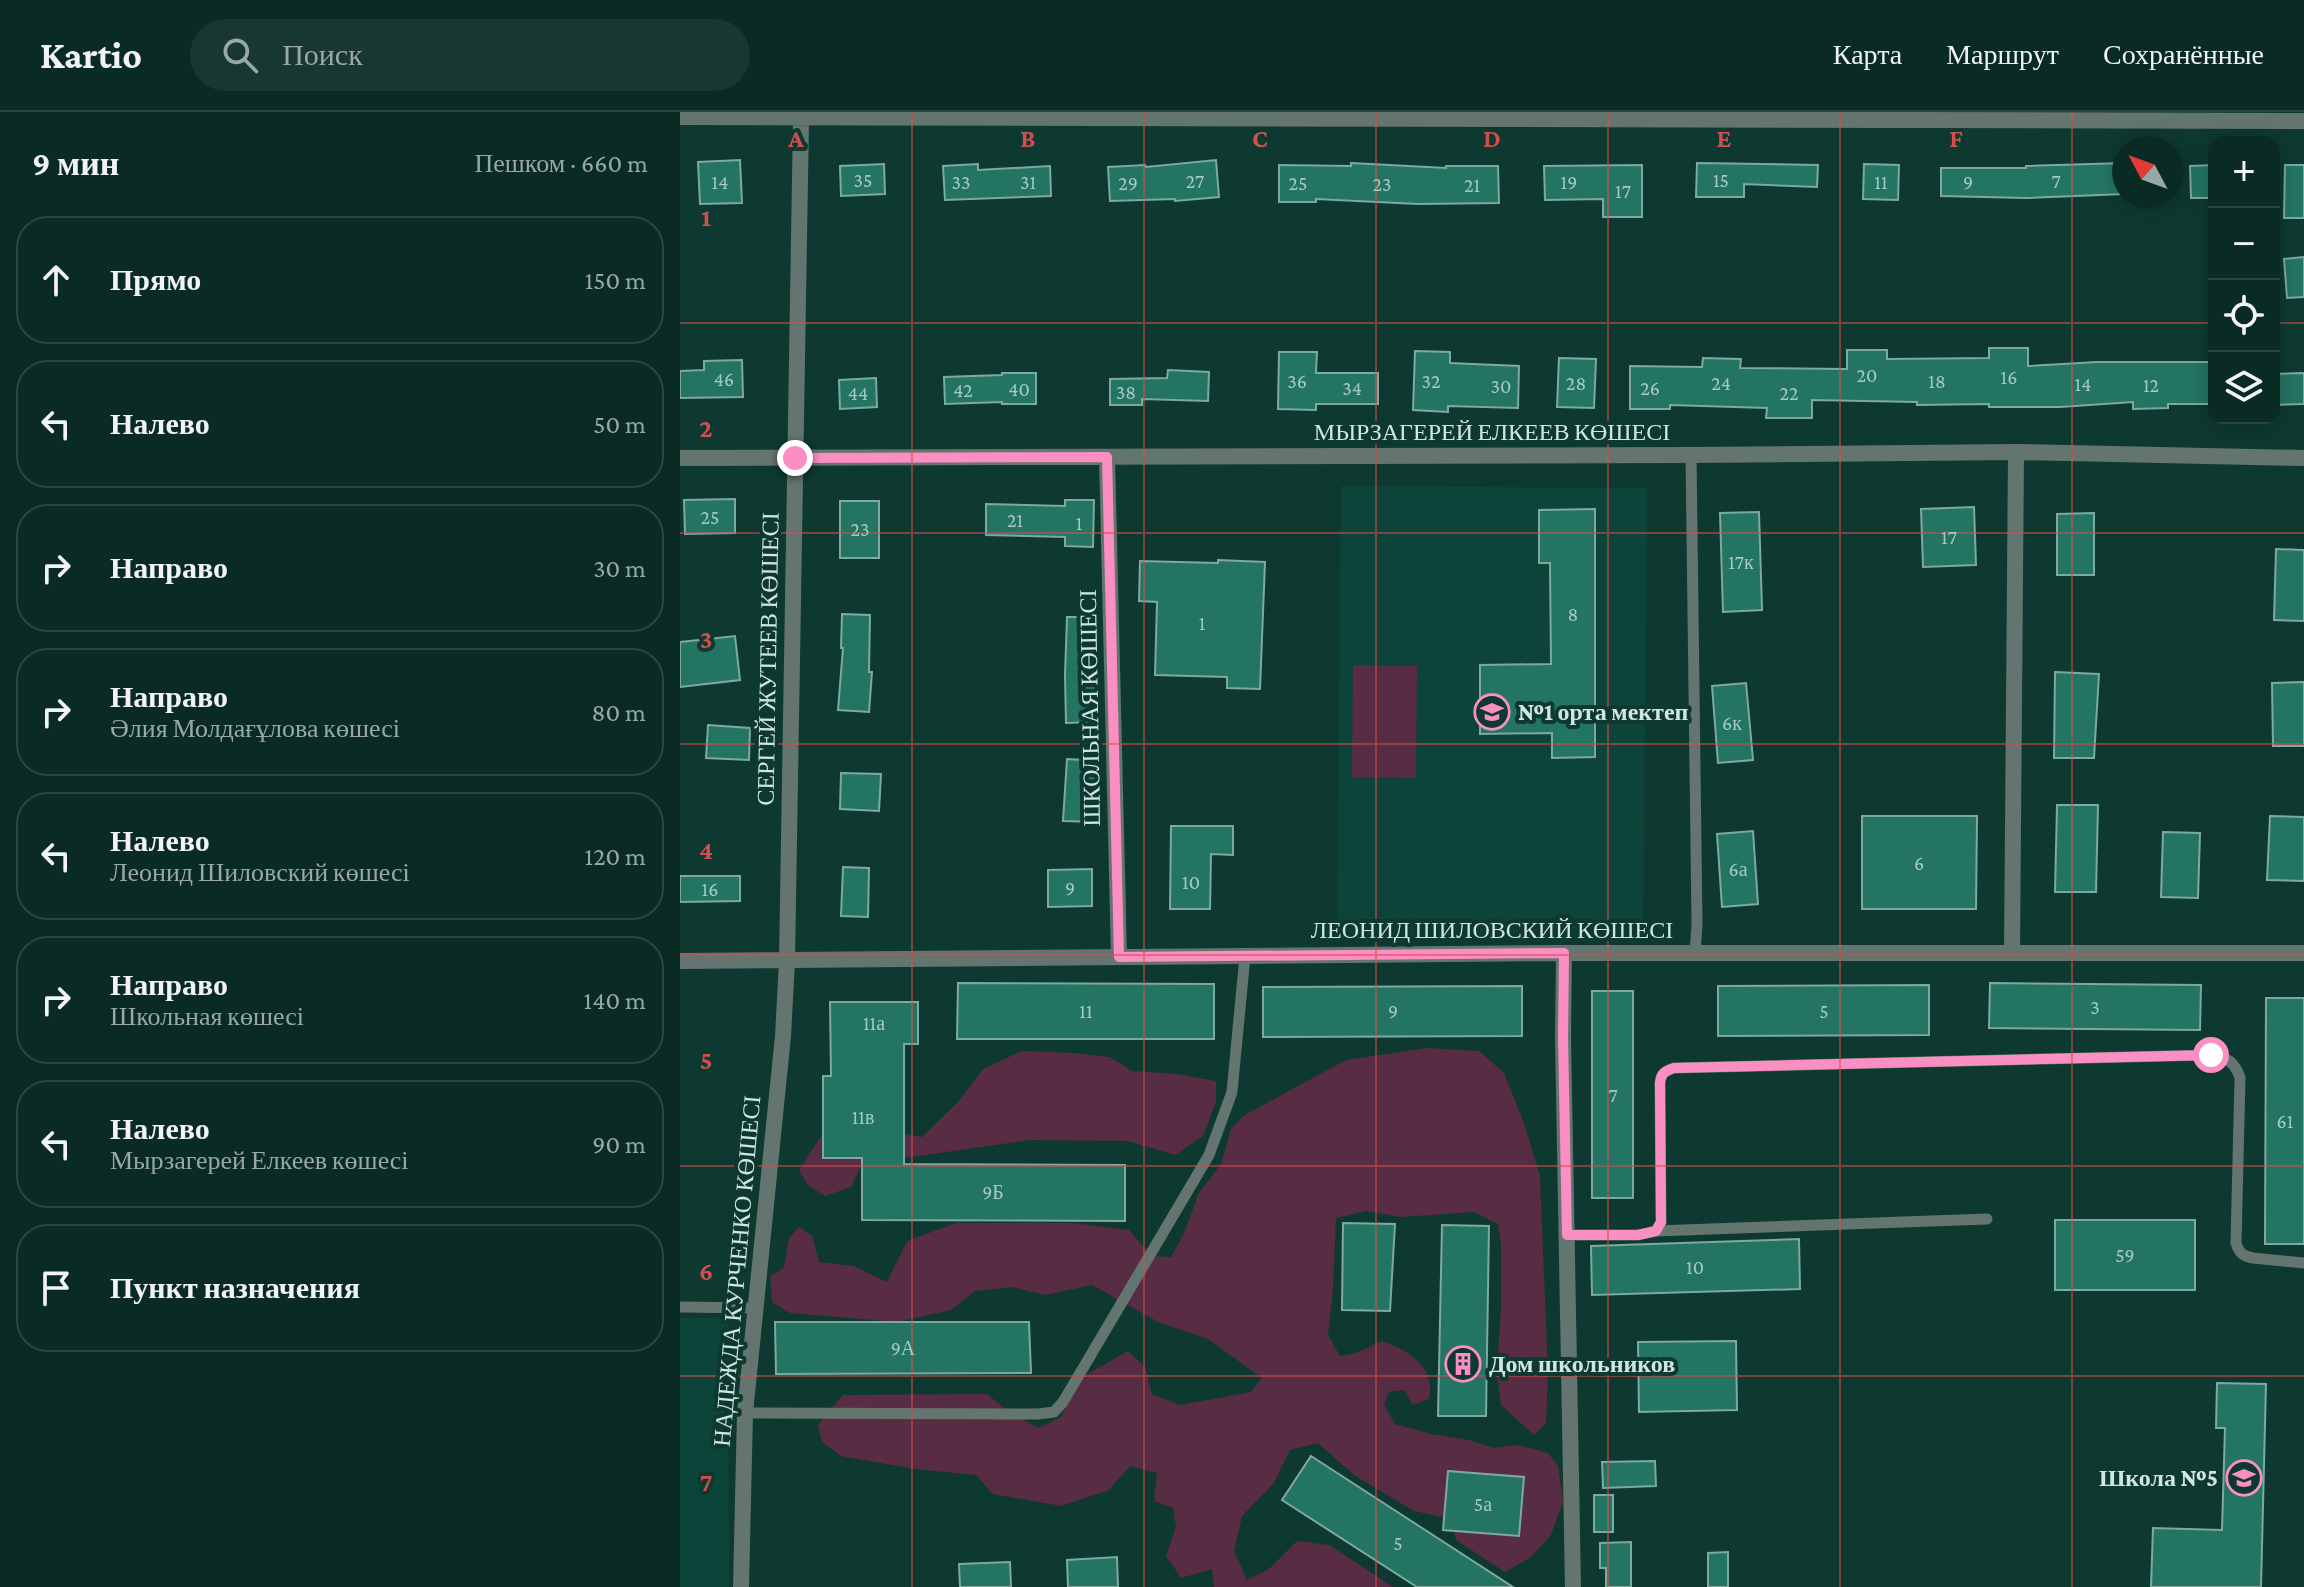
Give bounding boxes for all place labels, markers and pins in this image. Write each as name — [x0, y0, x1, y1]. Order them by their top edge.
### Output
school or university icon: №1 орта мектеп — [1473, 693, 1511, 731]
place label: №1 орта мектеп — [1518, 698, 1689, 725]
building icon: Дом школьников — [1444, 1345, 1482, 1383]
place label: Дом школьников — [1489, 1350, 1675, 1377]
school or university icon: Школа №5 — [2225, 1459, 2263, 1497]
place label: Школа №5 — [2099, 1464, 2218, 1491]

